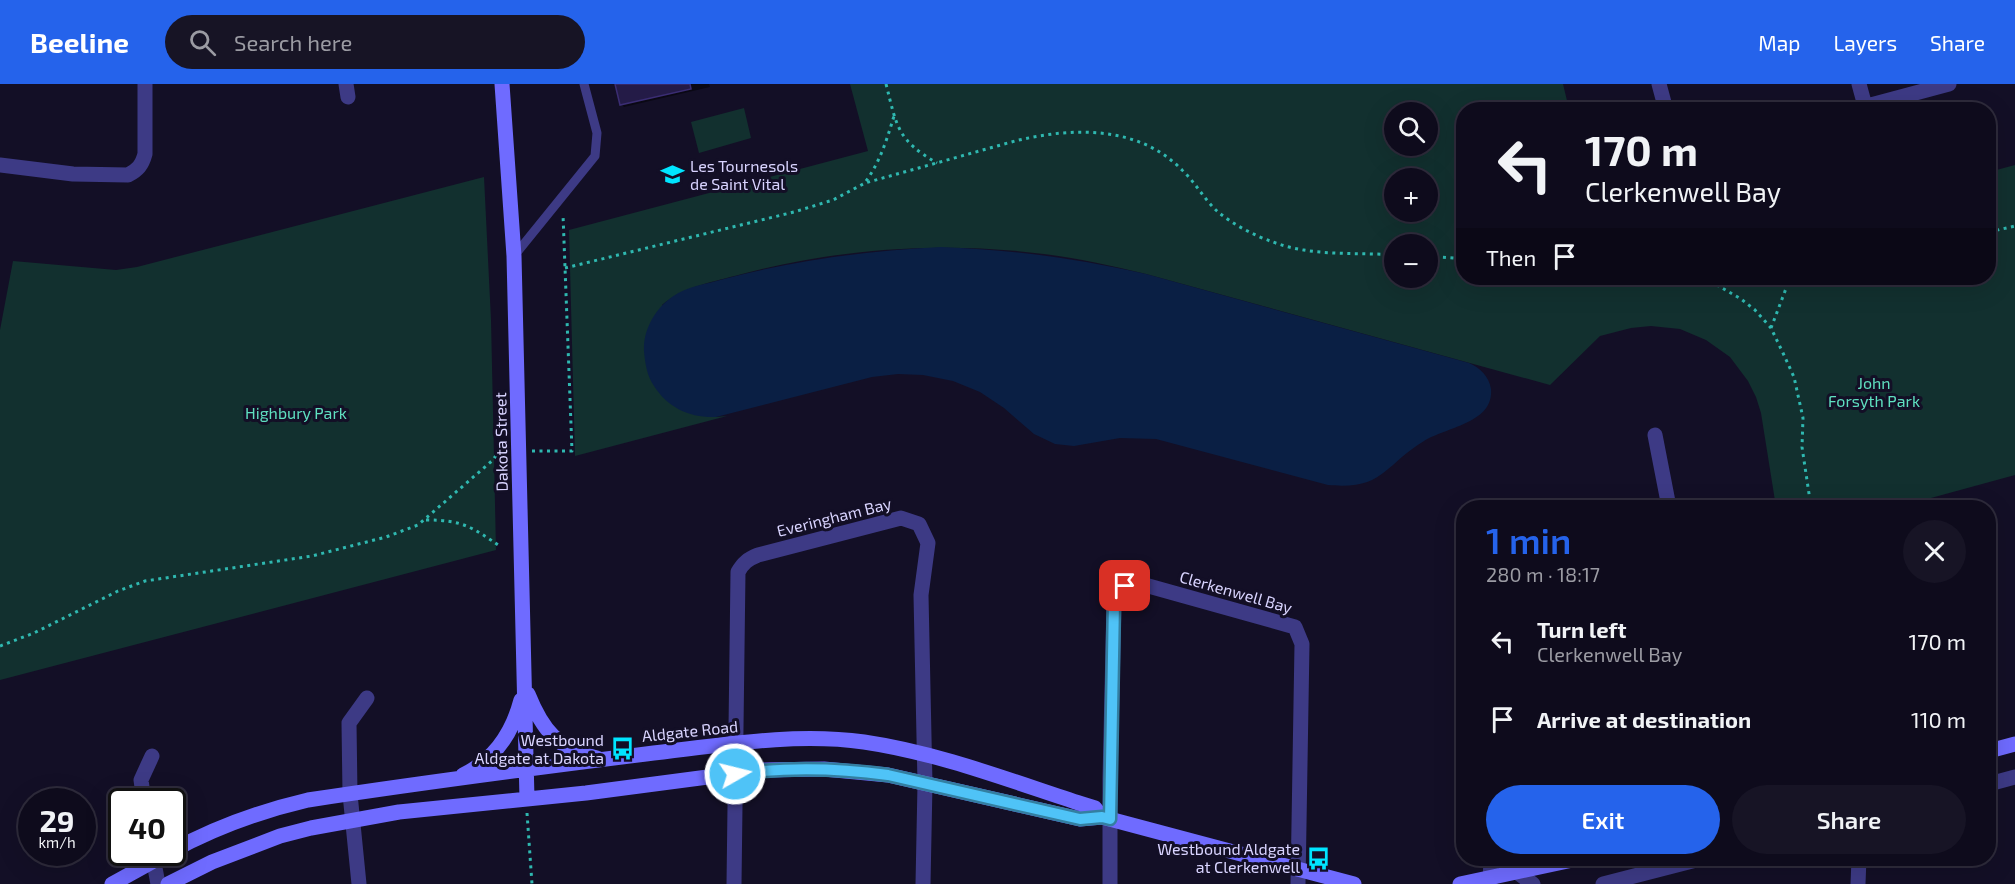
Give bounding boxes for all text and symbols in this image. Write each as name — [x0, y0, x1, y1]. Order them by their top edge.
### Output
search box — [165, 15, 585, 69]
text: Beeline — [30, 25, 129, 59]
icon: search — [186, 26, 219, 59]
text: Search here — [234, 29, 352, 55]
text: Map — [1758, 30, 1800, 55]
text: Layers — [1833, 30, 1897, 55]
text: Share — [1930, 30, 1985, 55]
map controls — [1384, 102, 1438, 288]
button: search — [1384, 102, 1438, 156]
text: 170 m — [1585, 124, 1698, 174]
icon: left — [1486, 126, 1564, 204]
place label: Les Tournesols de Saint Vital — [690, 156, 798, 193]
school or university icon: Les Tournesols de Saint Vital — [659, 162, 685, 188]
button: + — [1384, 168, 1438, 222]
text: Clerkenwell Bay — [1585, 175, 1781, 207]
button: − — [1384, 234, 1438, 288]
icon: arrive — [1548, 240, 1581, 273]
text: Then — [1486, 244, 1536, 270]
park label: John Forsyth Park — [1828, 373, 1920, 410]
street label: Dakota Street — [490, 392, 511, 492]
park label: Highbury Park — [245, 403, 347, 422]
street label: Everingham Bay — [775, 493, 894, 540]
text: 1 min — [1486, 518, 1571, 561]
button: close — [1903, 520, 1966, 583]
pin — [1099, 560, 1150, 611]
text: 280 m · 18:17 — [1486, 562, 1600, 586]
street label: Clerkenwell Bay — [1178, 566, 1295, 617]
icon: arrive — [1108, 569, 1141, 602]
text: Turn left — [1537, 616, 1626, 642]
icon: left — [1486, 625, 1519, 658]
text: 170 m — [1909, 628, 1966, 654]
text: Clerkenwell Bay — [1537, 642, 1682, 666]
icon: arrive — [1486, 703, 1519, 736]
text: Arrive at destination — [1537, 706, 1751, 732]
text: 110 m — [1911, 706, 1966, 732]
street label: Aldgate Road — [641, 716, 739, 745]
place label: Westbound Aldgate at Dakota — [475, 730, 604, 767]
bus stop icon: Westbound Aldgate at Dakota — [609, 736, 635, 762]
position arrow — [703, 742, 767, 806]
button: Exit — [1486, 785, 1720, 854]
button: Share — [1732, 785, 1966, 854]
speed limit sign: 40 — [108, 788, 186, 866]
text: 29 — [39, 802, 75, 838]
text: km/h — [38, 833, 76, 851]
place label: Westbound Aldgate at Clerkenwell — [1157, 839, 1300, 876]
bus stop icon: Westbound Aldgate at Clerkenwell — [1305, 845, 1331, 871]

